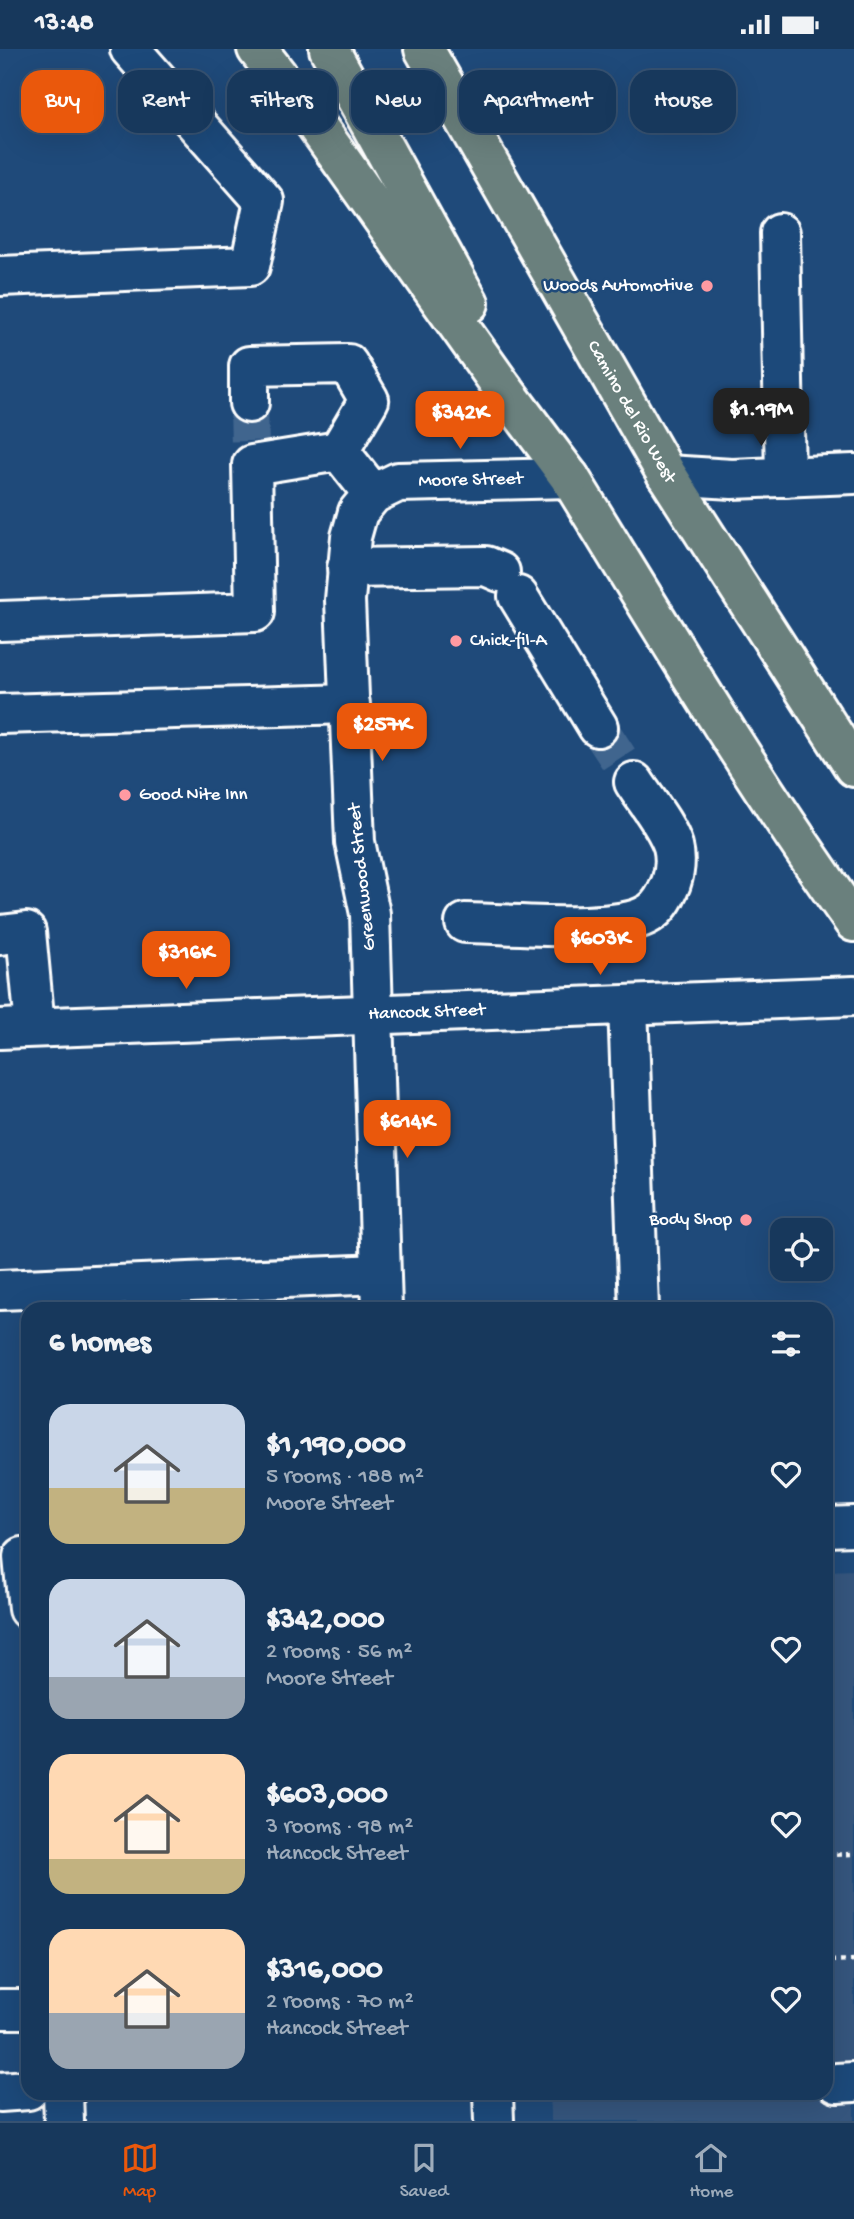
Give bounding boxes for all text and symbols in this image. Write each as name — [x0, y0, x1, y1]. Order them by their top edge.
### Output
text: 13:48 — [35, 9, 94, 40]
chip: Buy — [21, 70, 104, 133]
chip: Rent — [118, 70, 213, 133]
chip: Filters — [227, 70, 337, 133]
chip: New — [351, 70, 445, 133]
chip: Apartment — [459, 70, 616, 133]
chip: House — [630, 70, 736, 133]
place label: Woods Automotive — [543, 275, 693, 298]
marker: Woods Automotive — [699, 278, 715, 294]
street label: Camino del Rio West — [581, 337, 682, 490]
pin: $1.19M — [704, 389, 818, 448]
pin: $342K — [411, 391, 509, 451]
text: $1.19M — [729, 397, 793, 424]
text: $342K — [431, 400, 489, 427]
street label: Moore Street — [418, 468, 525, 493]
place label: Chick-fil-A — [470, 630, 549, 653]
marker: Chick-fil-A — [448, 633, 464, 649]
pin: $257K — [333, 703, 431, 763]
text: $257K — [353, 712, 411, 739]
place label: Good Nite Inn — [139, 784, 248, 807]
marker: Good Nite Inn — [117, 787, 133, 803]
street label: Greenwood Street — [344, 800, 382, 952]
pin: $603K — [551, 918, 649, 977]
text: $603K — [570, 926, 630, 953]
pin: $316K — [137, 932, 235, 991]
text: $316K — [158, 940, 214, 967]
street label: Hancock Street — [368, 999, 488, 1026]
pin: $614K — [358, 1101, 456, 1160]
text: $614K — [380, 1109, 434, 1136]
place label: Body Shop — [648, 1209, 733, 1232]
marker: Body Shop — [738, 1212, 754, 1228]
map controls — [770, 1218, 833, 1281]
button: locate — [770, 1218, 833, 1281]
icon: filters — [767, 1325, 805, 1363]
text: 6 homes — [49, 1327, 151, 1362]
text: $1,190,000 — [266, 1429, 406, 1464]
icon: home — [105, 1432, 189, 1516]
icon: heart — [767, 1455, 805, 1493]
text: 5 rooms · 188 m² — [266, 1464, 424, 1491]
text: Moore Street — [266, 1491, 393, 1518]
text: $342,000 — [266, 1604, 384, 1639]
icon: home — [105, 1607, 189, 1691]
icon: heart — [767, 1630, 805, 1668]
text: 2 rooms · 56 m² — [266, 1639, 412, 1666]
text: Moore Street — [266, 1666, 393, 1693]
text: $603,000 — [266, 1779, 388, 1814]
icon: home — [105, 1782, 189, 1866]
icon: heart — [767, 1805, 805, 1843]
text: 3 rooms · 98 m² — [266, 1814, 413, 1841]
text: Hancock Street — [266, 1841, 407, 1868]
text: $316,000 — [266, 1954, 383, 1989]
icon: home — [105, 1957, 189, 2041]
icon: heart — [767, 1980, 805, 2018]
text: 2 rooms · 70 m² — [266, 1989, 414, 2016]
text: Hancock Street — [266, 2016, 407, 2043]
tab: Map — [121, 2139, 159, 2204]
tab: Saved — [400, 2139, 448, 2204]
tab: Home — [689, 2139, 733, 2204]

